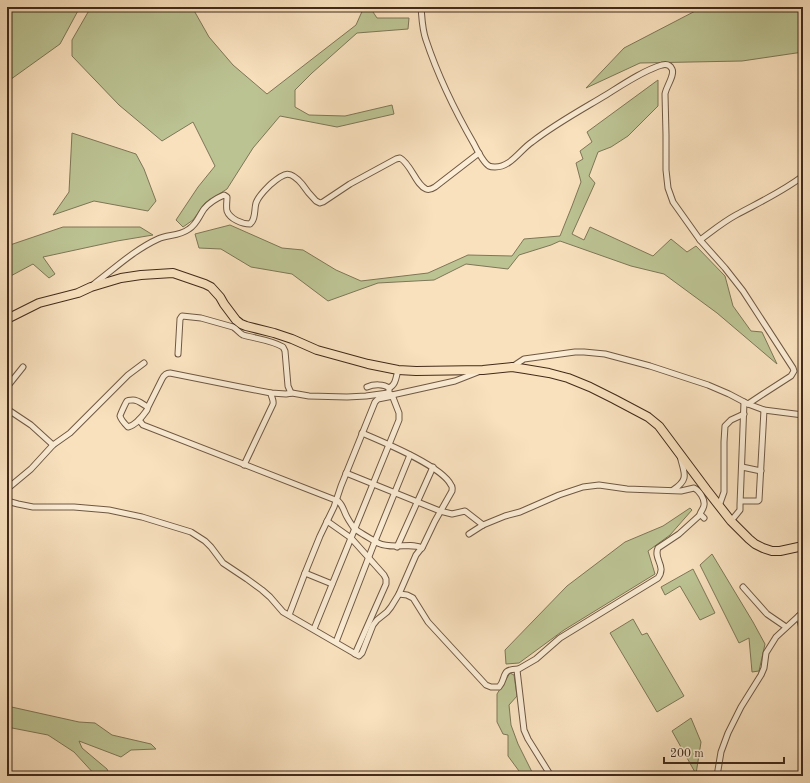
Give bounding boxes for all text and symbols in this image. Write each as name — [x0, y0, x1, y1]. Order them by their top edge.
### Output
scale bar — [664, 739, 784, 765]
text: 200 m — [670, 748, 704, 760]

